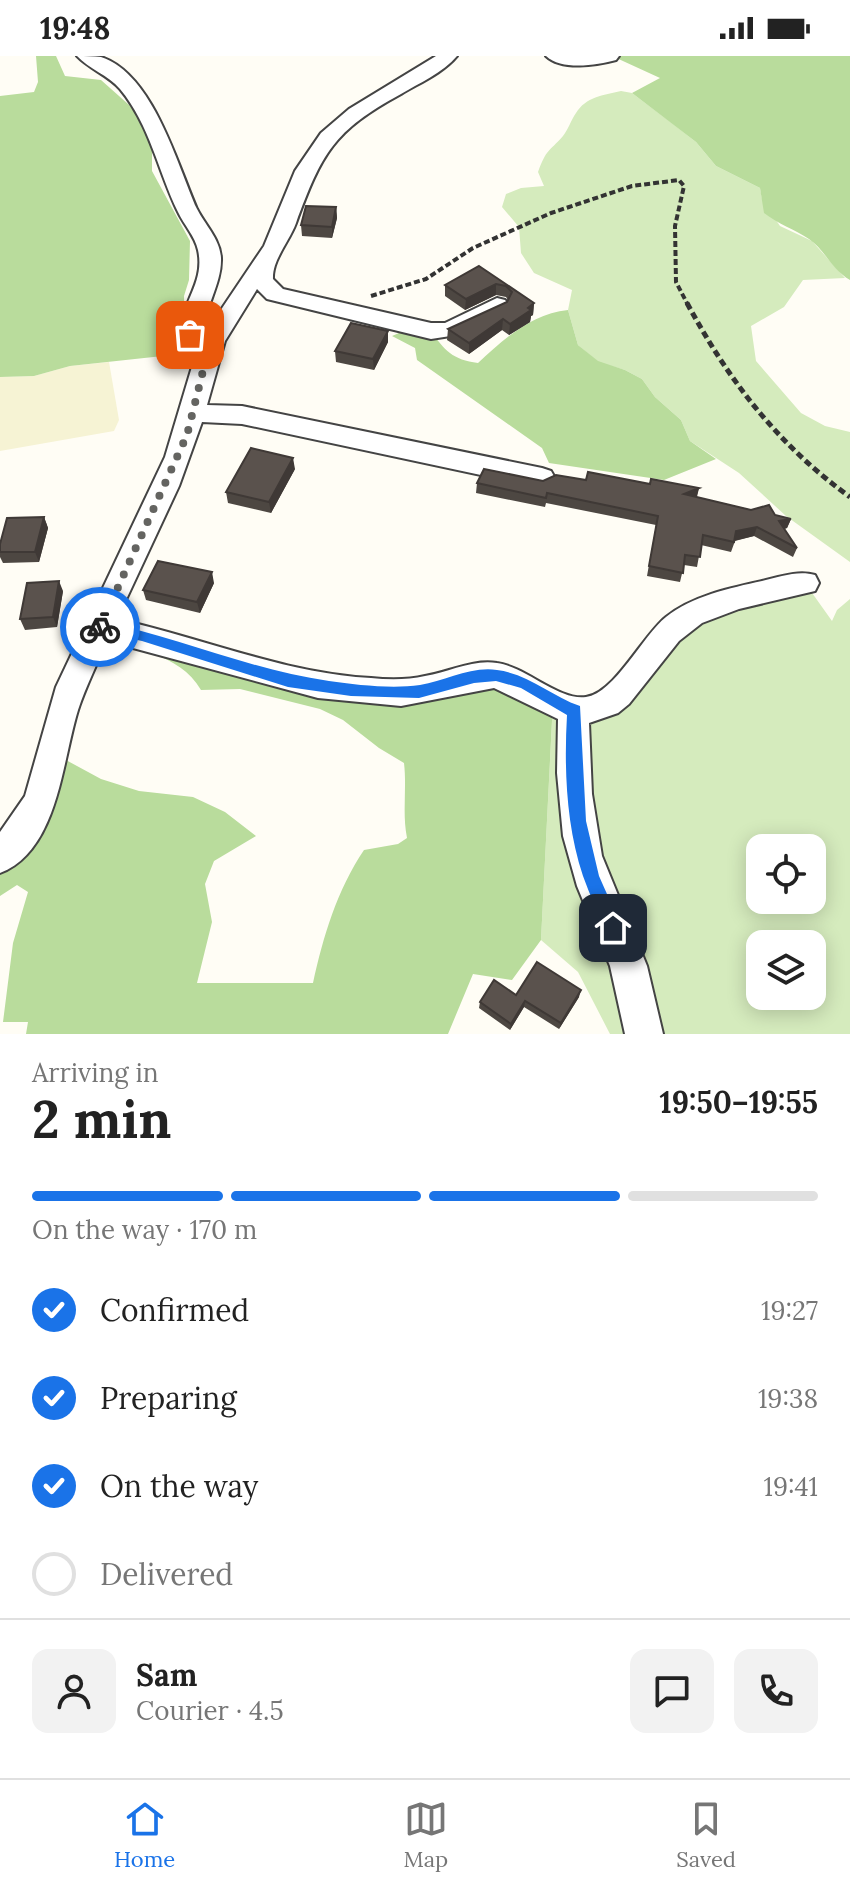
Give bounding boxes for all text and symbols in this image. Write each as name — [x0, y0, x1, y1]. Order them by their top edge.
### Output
text: 19:48 — [40, 9, 111, 47]
pin — [156, 301, 224, 369]
icon: bag — [168, 313, 212, 357]
courier — [60, 587, 140, 667]
icon: bike — [78, 605, 122, 649]
map controls — [746, 834, 826, 1010]
button: locate — [746, 834, 826, 914]
pin — [579, 894, 647, 962]
icon: home — [591, 906, 635, 950]
button: layers — [746, 930, 826, 1010]
text: Arriving in — [32, 1056, 159, 1089]
text: 19:50–19:55 — [660, 1083, 818, 1121]
text: 2 min — [32, 1086, 171, 1152]
text: On the way · 170 m — [32, 1213, 257, 1246]
icon: check — [32, 1288, 76, 1332]
text: Confirmed — [100, 1291, 249, 1329]
text: 19:27 — [761, 1294, 818, 1327]
icon: check — [32, 1376, 76, 1420]
text: Preparing — [100, 1379, 237, 1417]
text: 19:38 — [758, 1382, 818, 1415]
icon: check — [32, 1464, 76, 1508]
text: On the way — [100, 1467, 258, 1505]
text: 19:41 — [763, 1470, 818, 1503]
text: Delivered — [100, 1555, 233, 1593]
button: person — [32, 1649, 116, 1733]
button: chat — [630, 1649, 714, 1733]
button: phone — [734, 1649, 818, 1733]
text: Sam — [136, 1656, 197, 1694]
text: Courier · 4.5 — [136, 1694, 284, 1727]
tab: Home — [114, 1797, 175, 1873]
tab: Map — [403, 1797, 448, 1873]
tab: Saved — [676, 1797, 736, 1873]

